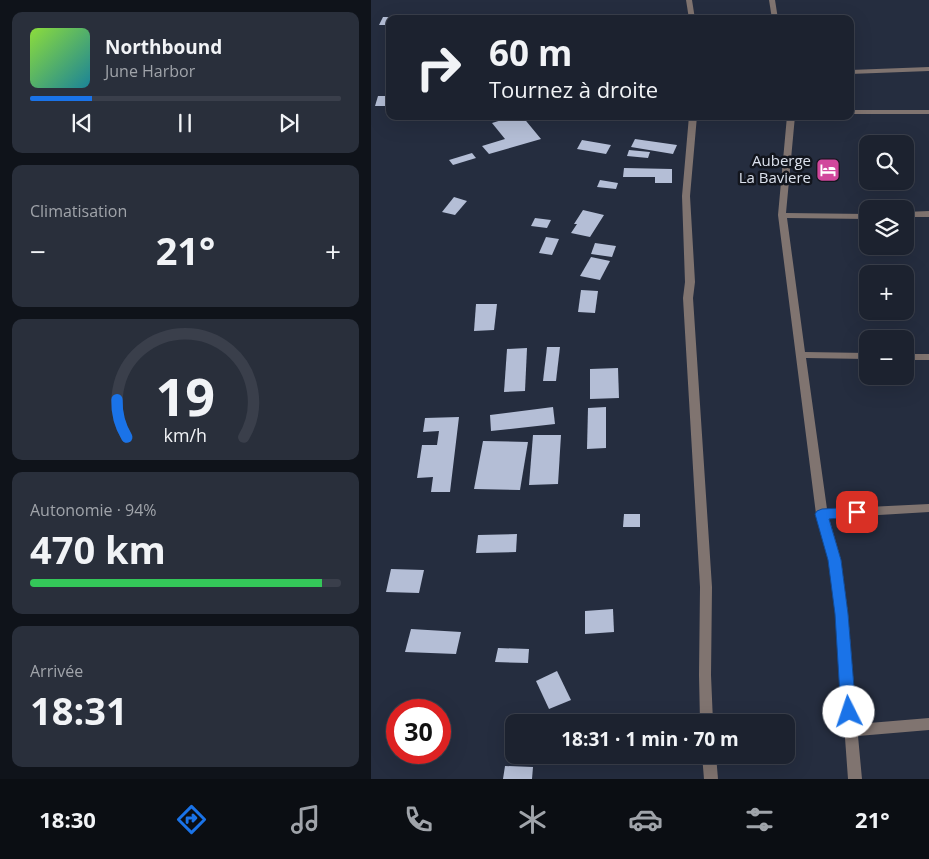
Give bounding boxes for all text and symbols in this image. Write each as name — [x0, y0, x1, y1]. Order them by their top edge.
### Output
text: 60 m — [489, 29, 572, 76]
text: Northbound — [105, 34, 222, 60]
icon: right — [406, 35, 471, 100]
text: June Harbor — [105, 60, 195, 82]
text: Tournez à droite — [489, 74, 658, 104]
icon: previous — [68, 109, 96, 137]
icon: pause — [171, 109, 199, 137]
icon: next — [275, 109, 303, 137]
map controls — [859, 135, 914, 385]
button: search — [859, 135, 914, 190]
place label: Auberge La Baviere — [739, 150, 811, 187]
hotel icon: Auberge La Baviere — [815, 157, 841, 183]
text: Climatisation — [30, 200, 127, 222]
button: layers — [859, 200, 914, 255]
text: 21° — [156, 224, 215, 276]
text: − — [30, 232, 46, 270]
text: + — [325, 232, 341, 270]
button: + — [859, 265, 914, 320]
button: − — [859, 330, 914, 385]
text: 19 — [156, 360, 215, 431]
text: km/h — [164, 423, 207, 447]
pin — [836, 491, 878, 533]
icon: arrive — [843, 498, 871, 526]
text: Autonomie · 94% — [30, 499, 157, 521]
text: 470 km — [30, 523, 166, 575]
text: Arrivée — [30, 660, 83, 682]
text: 18:31 — [30, 684, 128, 736]
position arrow — [822, 685, 874, 737]
speed limit sign: 30 — [386, 699, 451, 764]
text: 18:31 · 1 min · 70 m — [561, 726, 739, 752]
icon: directions — [174, 802, 209, 837]
icon: music — [288, 802, 323, 837]
icon: phone — [401, 802, 436, 837]
icon: climate — [515, 802, 550, 837]
icon: car — [628, 802, 663, 837]
icon: filters — [742, 802, 777, 837]
text: 18:30 — [39, 804, 96, 834]
text: 21° — [855, 804, 890, 834]

